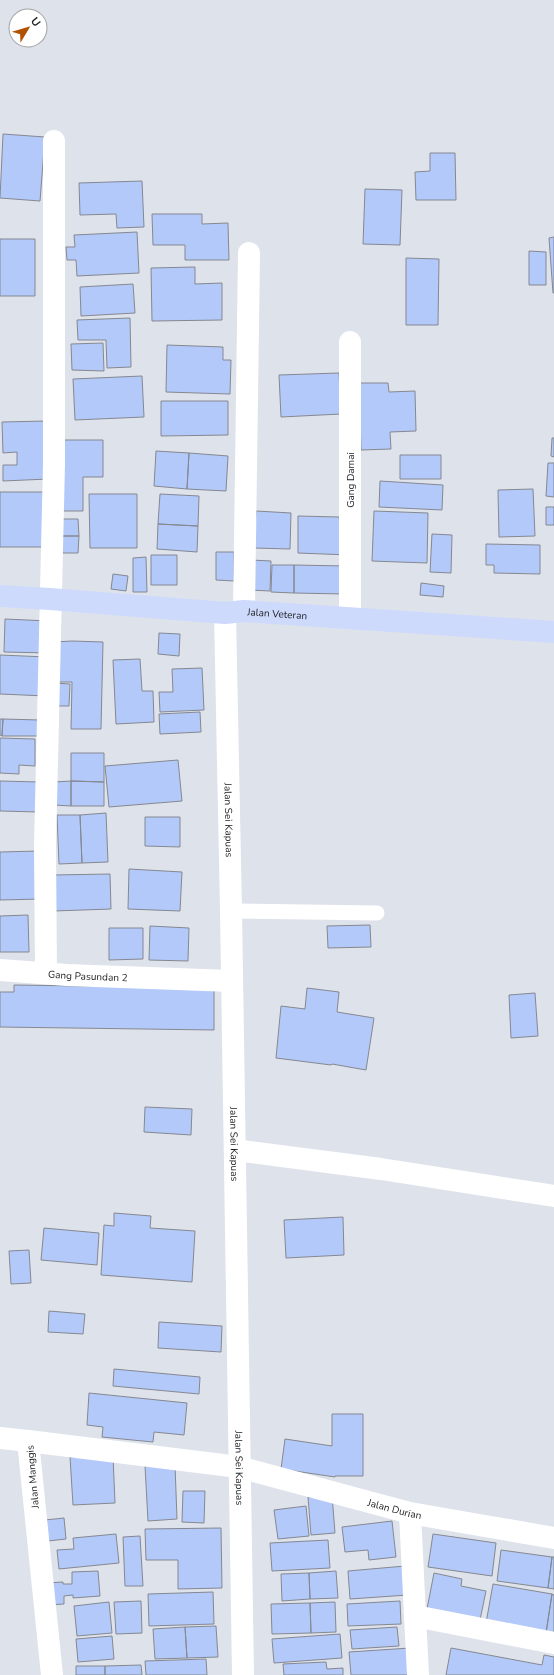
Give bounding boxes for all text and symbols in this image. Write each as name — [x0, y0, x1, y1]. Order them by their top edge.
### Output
north arrow — [8, 8, 48, 48]
text: U — [27, 14, 44, 30]
street label: Gang Damai — [344, 452, 358, 508]
street label: Jalan Veteran — [246, 605, 308, 623]
street label: Jalan Sei Kapuas — [220, 782, 236, 858]
street label: Gang Pasundan 2 — [47, 968, 128, 985]
street label: Jalan Sei Kapuas — [226, 1105, 241, 1182]
street label: Jalan Sei Kapuas — [231, 1429, 246, 1506]
street label: Jalan Manggis — [23, 1445, 43, 1510]
street label: Jalan Durian — [365, 1496, 422, 1523]

